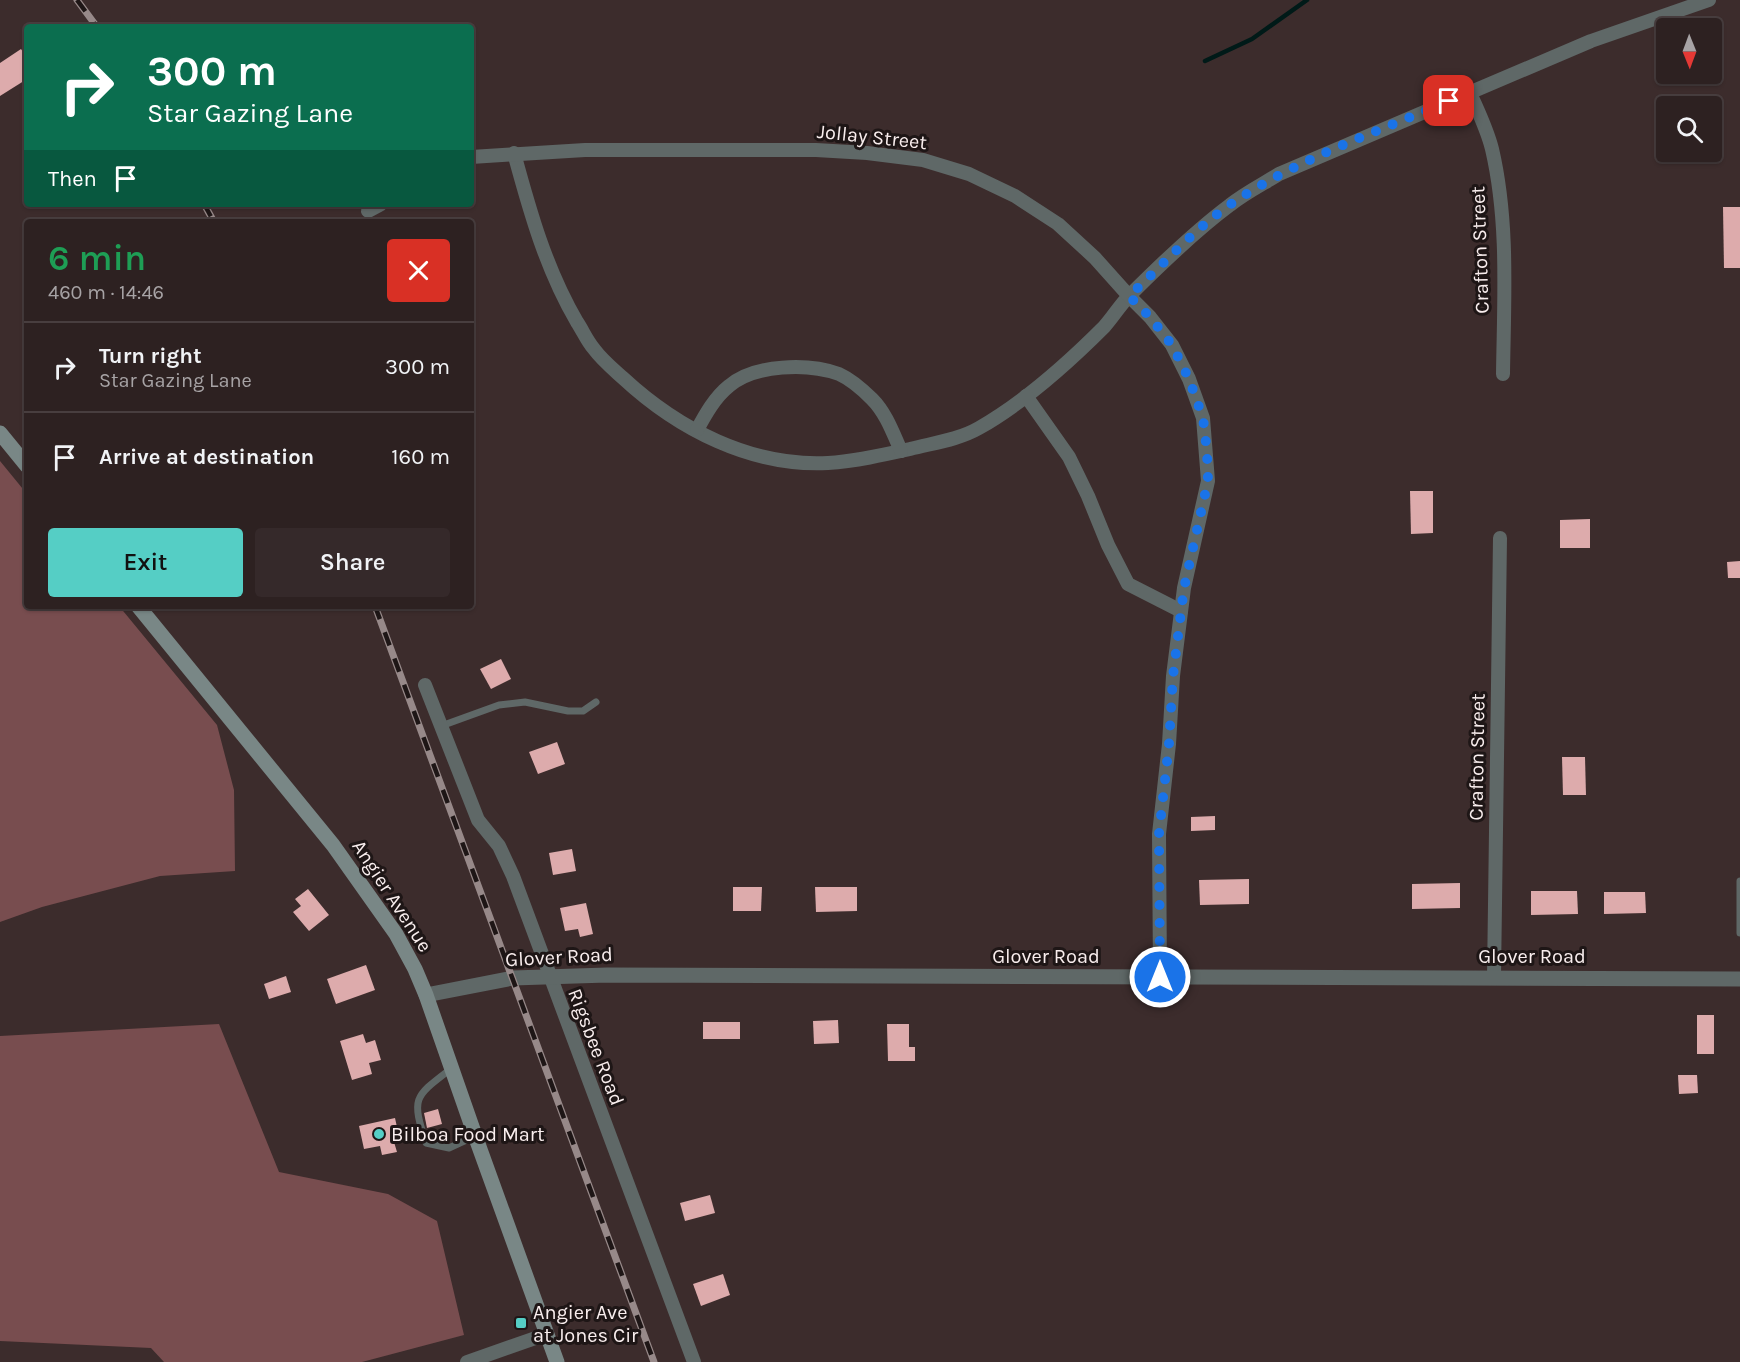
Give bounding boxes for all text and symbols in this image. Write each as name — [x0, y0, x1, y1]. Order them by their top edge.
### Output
north arrow — [1656, 18, 1722, 84]
map controls — [1656, 18, 1722, 162]
text: 300 m — [147, 46, 277, 96]
icon: right — [48, 48, 126, 126]
pin — [1423, 75, 1474, 126]
icon: arrive — [1432, 84, 1465, 117]
button: search — [1656, 96, 1722, 162]
text: Star Gazing Lane — [147, 97, 353, 129]
street label: Jollay Street — [816, 120, 928, 154]
icon: arrive — [109, 162, 142, 195]
text: Then — [48, 166, 97, 192]
street label: Crafton Street — [1466, 185, 1494, 314]
text: 6 min — [48, 237, 146, 279]
button: close — [387, 239, 450, 302]
text: 460 m · 14:46 — [48, 281, 164, 304]
text: Turn right — [99, 343, 202, 369]
icon: right — [48, 351, 81, 384]
text: 300 m — [385, 354, 450, 380]
text: Star Gazing Lane — [99, 369, 252, 392]
icon: arrive — [48, 441, 81, 474]
text: Arrive at destination — [99, 444, 314, 470]
text: 160 m — [391, 444, 450, 470]
button: Exit — [48, 528, 243, 597]
button: Share — [255, 528, 450, 597]
street label: Crafton Street — [1464, 693, 1490, 821]
street label: Angier Avenue — [347, 836, 437, 956]
street label: Glover Road — [505, 943, 613, 971]
street label: Glover Road — [992, 945, 1100, 968]
position arrow — [1128, 945, 1192, 1009]
street label: Glover Road — [1478, 945, 1586, 968]
street label: Rigsbee Road — [563, 985, 629, 1109]
place label: Bilboa Food Mart — [391, 1123, 545, 1146]
marker: Bilboa Food Mart — [372, 1127, 386, 1141]
place label: Angier Ave at Jones Cir — [533, 1301, 639, 1347]
marker: Angier Ave at Jones Cir — [514, 1316, 528, 1330]

